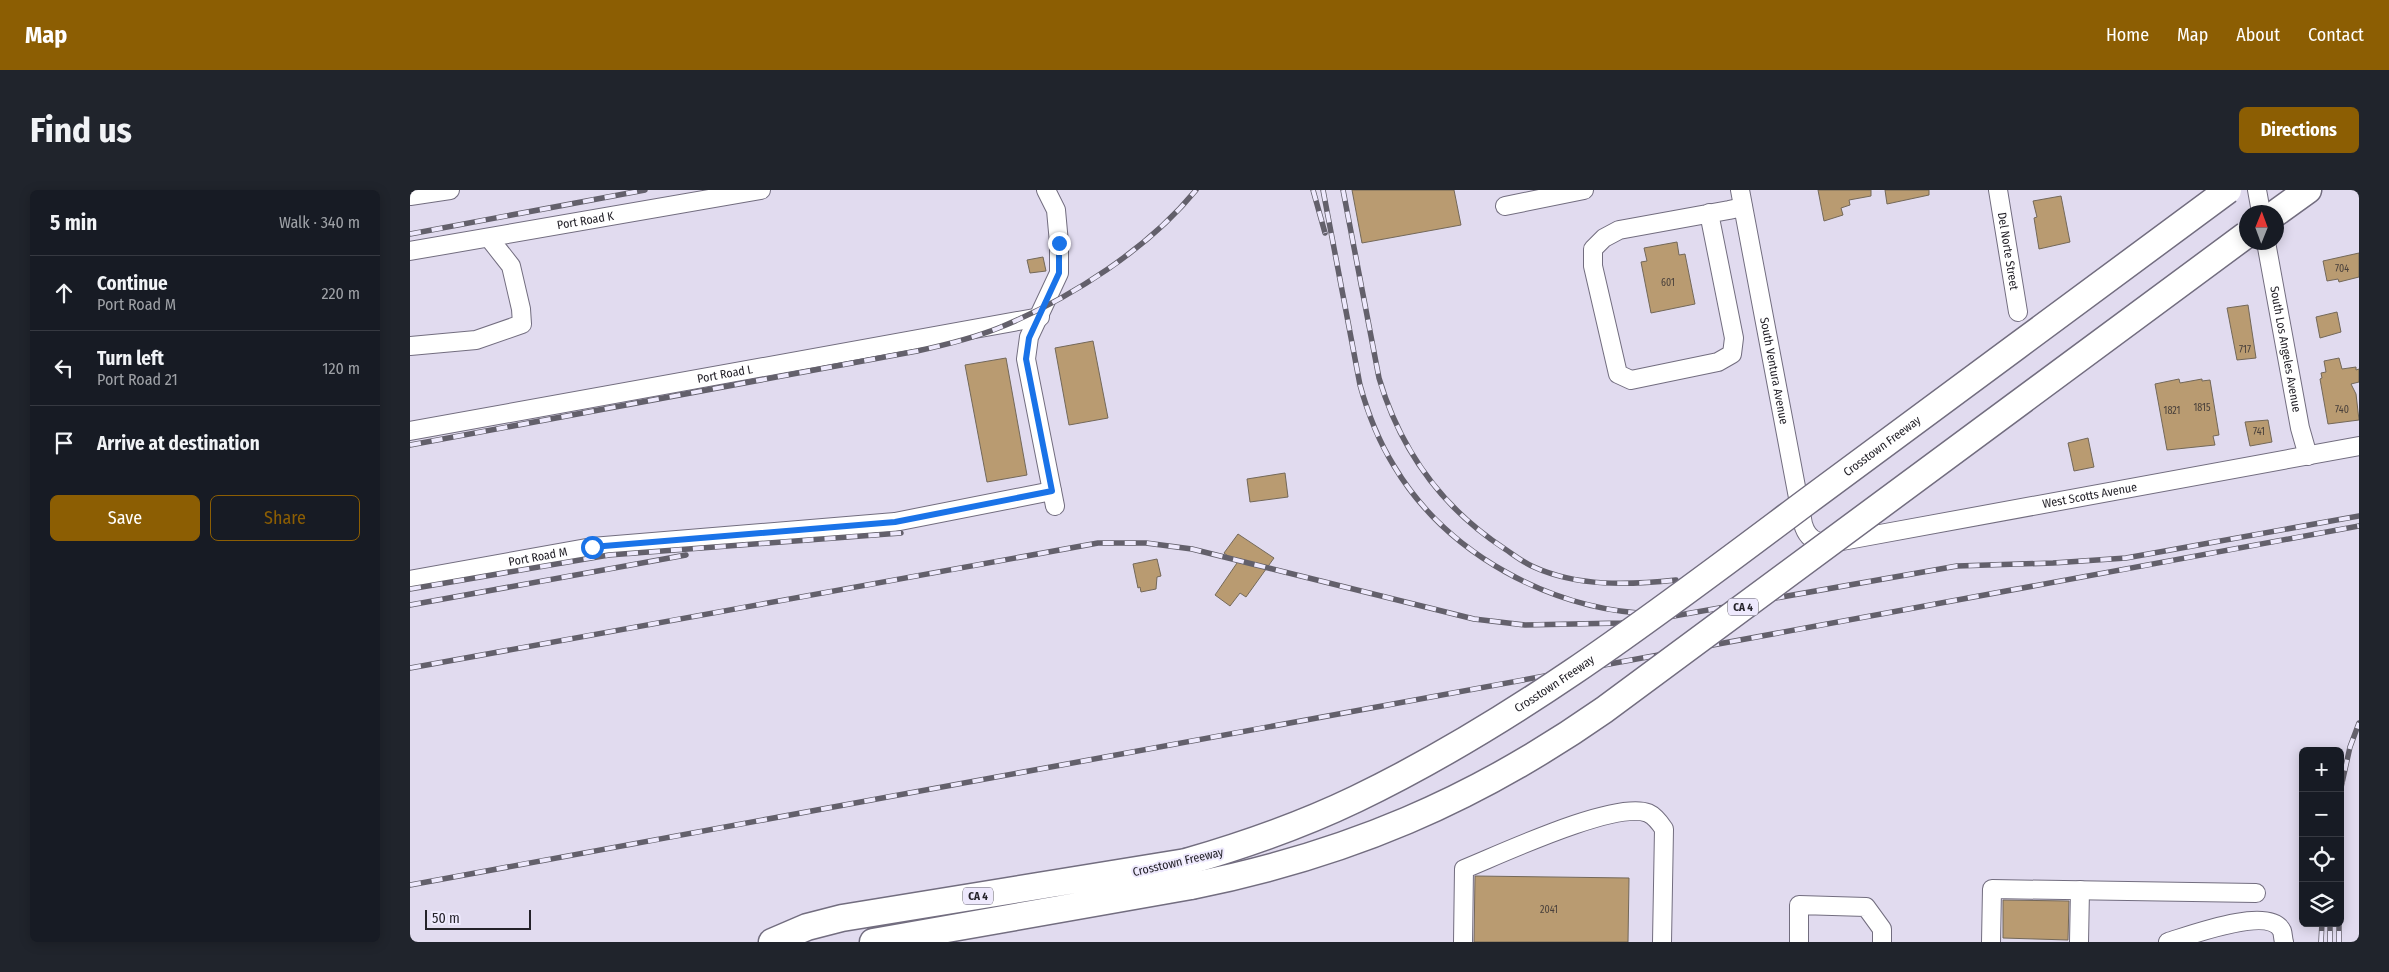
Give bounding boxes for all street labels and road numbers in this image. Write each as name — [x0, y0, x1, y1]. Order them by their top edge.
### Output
street label: Port Road K — [556, 209, 615, 232]
street label: Del Norte Street — [1995, 211, 2021, 291]
street label: South Los Angeles Avenue — [2267, 285, 2304, 414]
street label: South Ventura Avenue — [1757, 316, 1791, 426]
street label: Port Road L — [696, 362, 754, 386]
street label: Crosstown Freeway — [1841, 413, 1924, 479]
street label: West Scotts Avenue — [2041, 480, 2138, 511]
street label: Port Road M — [507, 545, 568, 569]
road number: CA 4 — [1728, 598, 1758, 616]
street label: Crosstown Freeway — [1512, 652, 1597, 715]
street label: Crosstown Freeway — [1131, 845, 1225, 879]
road number: CA 4 — [963, 888, 993, 904]

